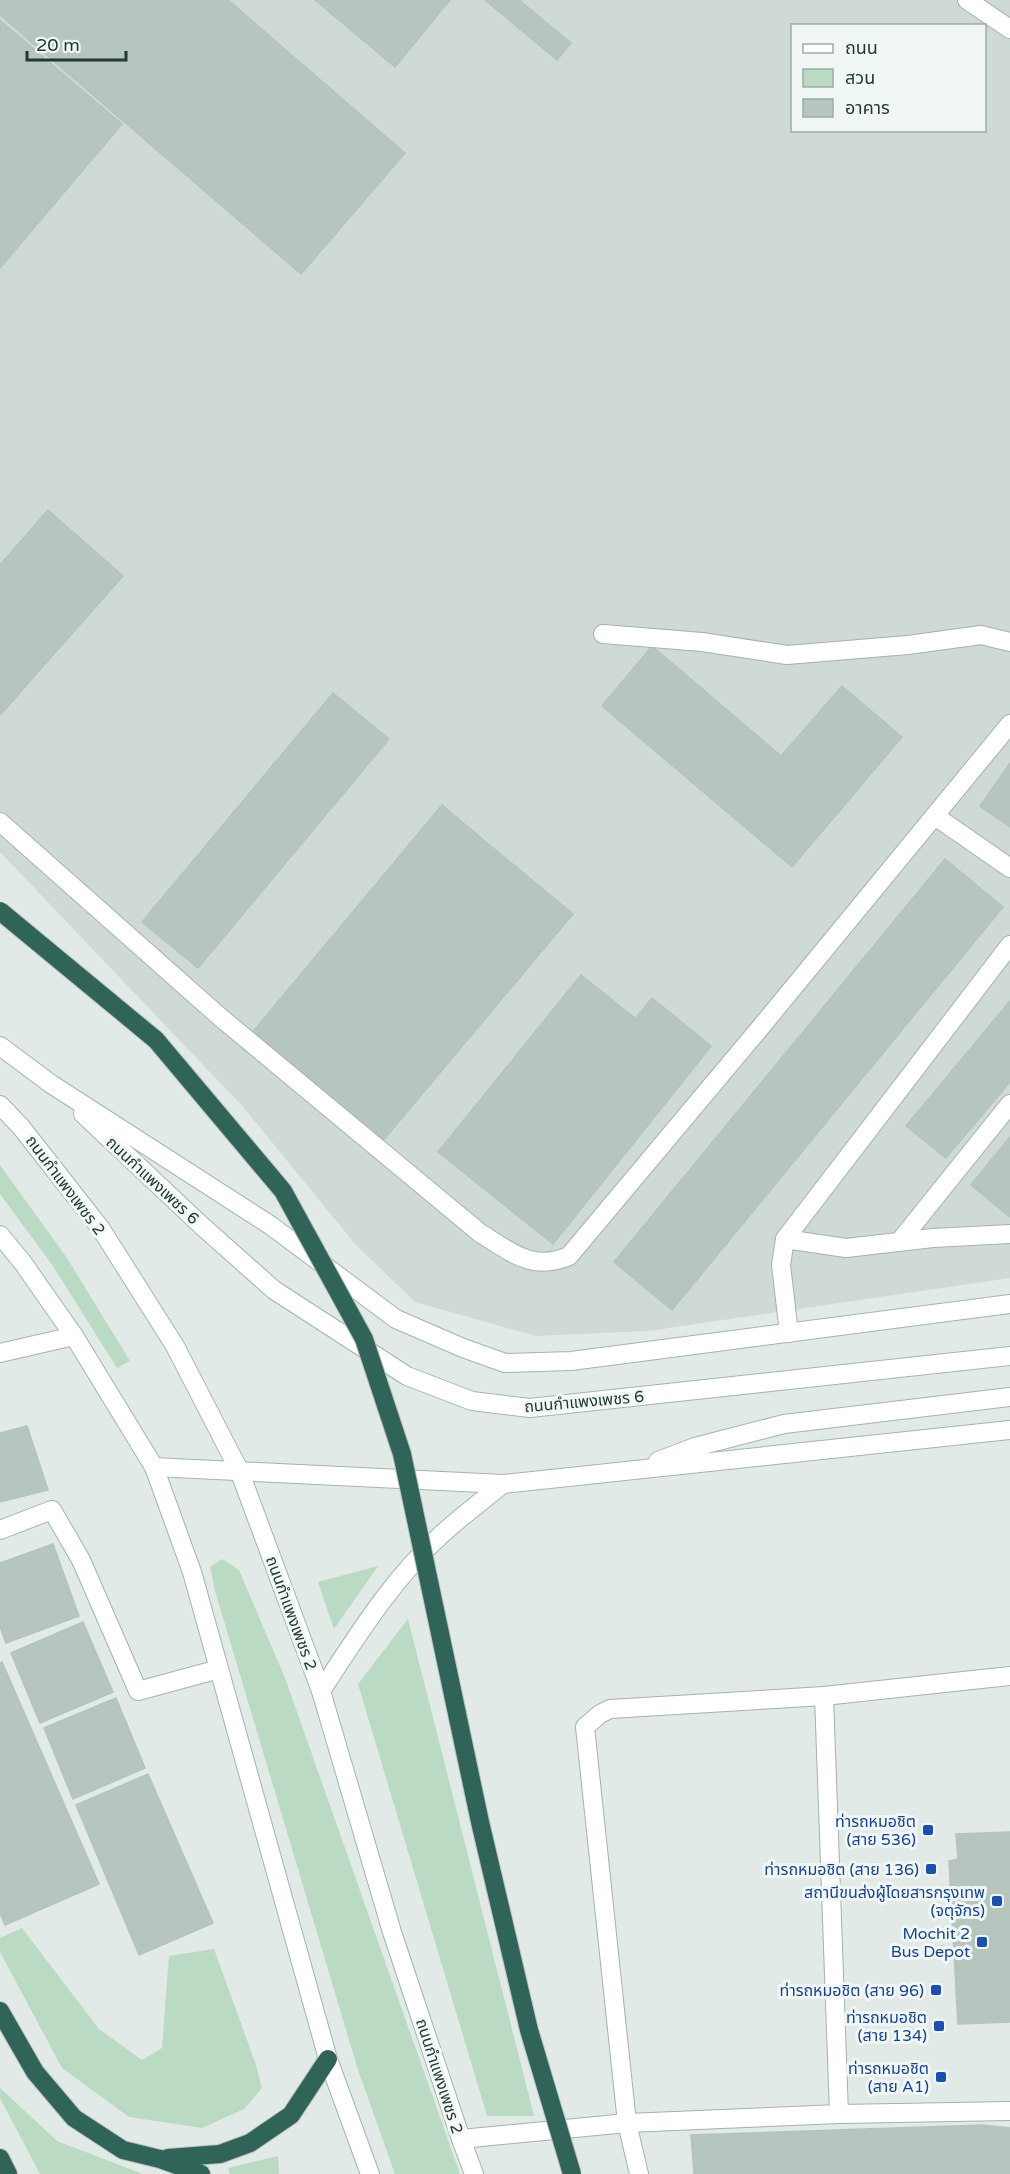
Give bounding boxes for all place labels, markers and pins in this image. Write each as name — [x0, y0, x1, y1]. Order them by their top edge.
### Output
place label: ท่ารถหมอชิต (สาย 536) — [835, 1812, 916, 1850]
marker: ท่ารถหมอชิต (สาย 536) — [921, 1823, 935, 1837]
place label: ท่ารถหมอชิต (สาย 136) — [764, 1860, 919, 1880]
marker: ท่ารถหมอชิต (สาย 136) — [924, 1862, 938, 1876]
place label: สถานีขนส่งผู้โดยสารกรุงเทพ (จตุจักร) — [804, 1883, 985, 1921]
marker: สถานีขนส่งผู้โดยสารกรุงเทพ (จตุจักร) — [990, 1894, 1004, 1908]
place label: Mochit 2 Bus Depot — [891, 1924, 970, 1962]
marker: Mochit 2 Bus Depot — [975, 1935, 989, 1949]
place label: ท่ารถหมอชิต (สาย 96) — [779, 1981, 924, 2001]
marker: ท่ารถหมอชิต (สาย 96) — [929, 1983, 943, 1997]
place label: ท่ารถหมอชิต (สาย 134) — [846, 2008, 927, 2046]
marker: ท่ารถหมอชิต (สาย 134) — [932, 2019, 946, 2033]
place label: ท่ารถหมอชิต (สาย A1) — [848, 2059, 929, 2097]
marker: ท่ารถหมอชิต (สาย A1) — [934, 2070, 948, 2084]

